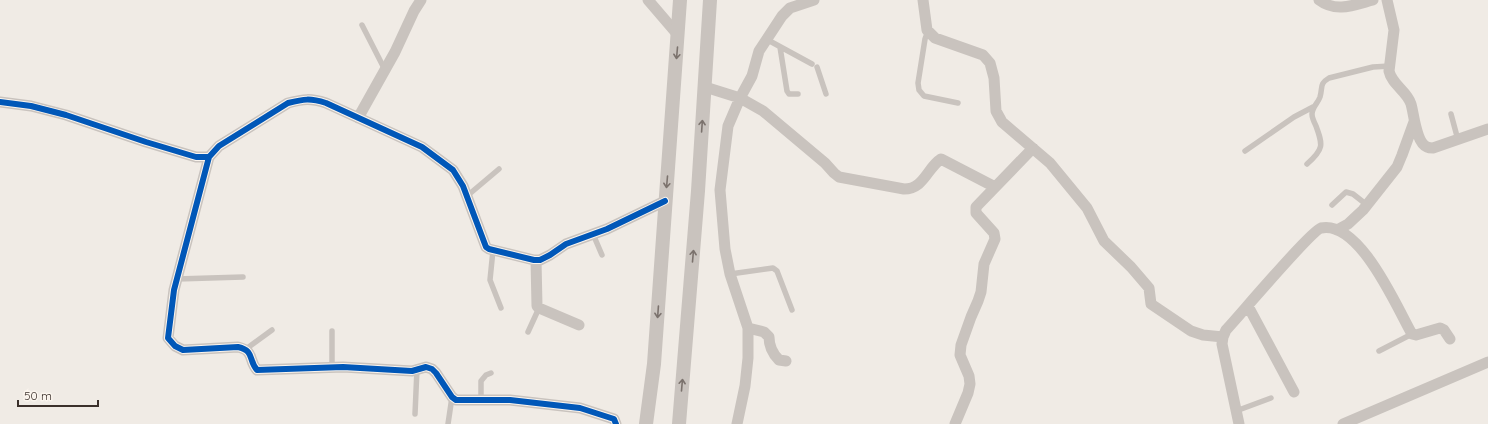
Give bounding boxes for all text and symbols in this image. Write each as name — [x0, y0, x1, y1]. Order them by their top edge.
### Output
one-way arrow — [674, 46, 681, 59]
one-way arrow — [699, 120, 706, 133]
one-way arrow — [663, 176, 670, 189]
one-way arrow — [689, 250, 696, 263]
one-way arrow — [654, 305, 661, 318]
one-way arrow — [678, 379, 686, 392]
scale bar — [18, 382, 98, 408]
text: 50 m — [24, 388, 52, 403]

